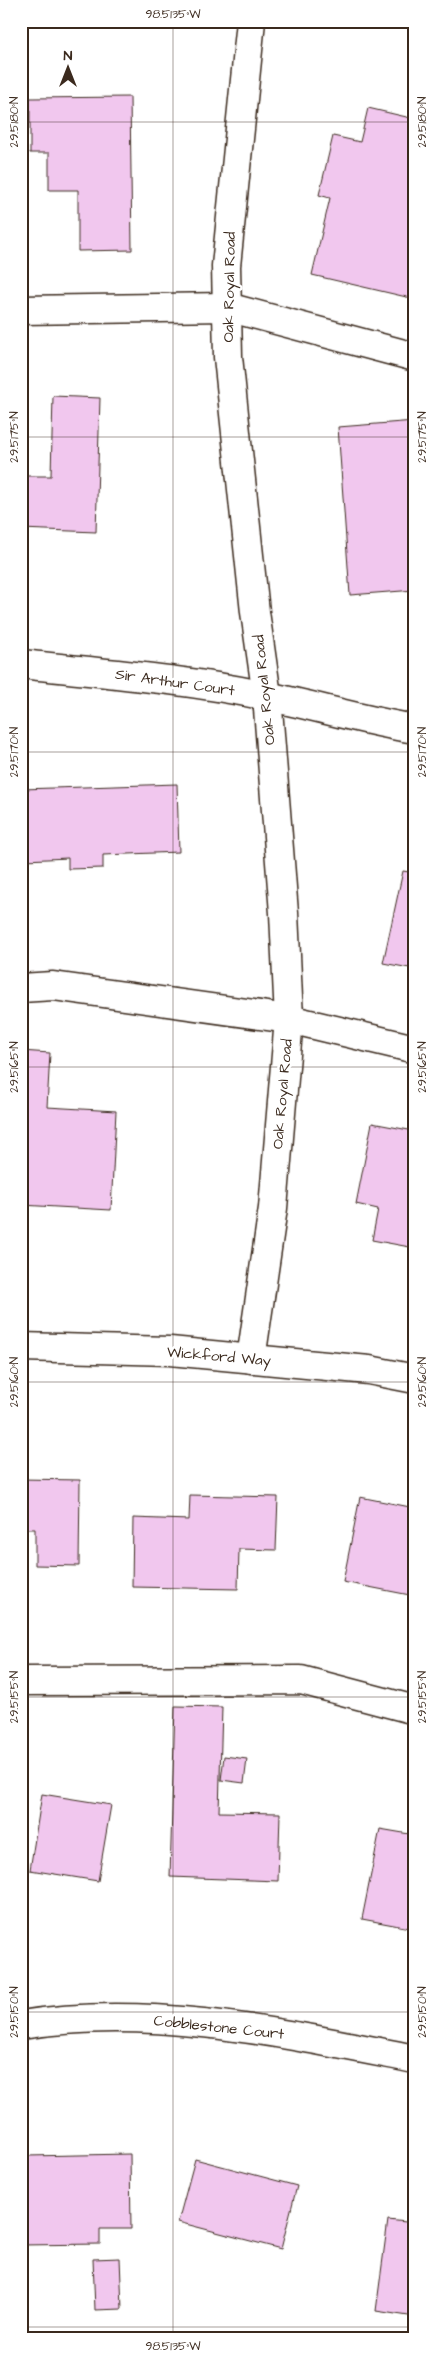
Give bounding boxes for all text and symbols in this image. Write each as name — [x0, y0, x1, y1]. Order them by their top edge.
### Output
text: 98.5135°W — [146, 6, 201, 23]
north arrow — [42, 42, 92, 92]
text: N — [64, 46, 73, 66]
text: 29.5180°N — [6, 96, 23, 147]
text: 29.5180°N — [414, 96, 431, 147]
street label: Oak Royal Road — [218, 231, 242, 343]
text: 29.5175°N — [6, 411, 23, 463]
text: 29.5175°N — [414, 411, 431, 463]
street label: Oak Royal Road — [248, 633, 282, 746]
street label: Sir Arthur Court — [114, 664, 236, 701]
text: 29.5170°N — [6, 726, 23, 777]
text: 29.5170°N — [414, 726, 431, 777]
street label: Oak Royal Road — [267, 1038, 299, 1150]
text: 29.5165°N — [6, 1041, 23, 1093]
text: 29.5165°N — [414, 1041, 431, 1093]
street label: Wickford Way — [166, 1341, 272, 1373]
text: 29.5160°N — [6, 1356, 23, 1407]
text: 29.5160°N — [414, 1356, 431, 1407]
text: 29.5155°N — [6, 1670, 23, 1723]
text: 29.5155°N — [414, 1670, 431, 1723]
text: 29.5150°N — [6, 1986, 23, 2038]
text: 29.5150°N — [414, 1986, 431, 2038]
street label: Cobblestone Court — [153, 2010, 285, 2045]
text: 98.5135°W — [146, 2338, 201, 2355]

